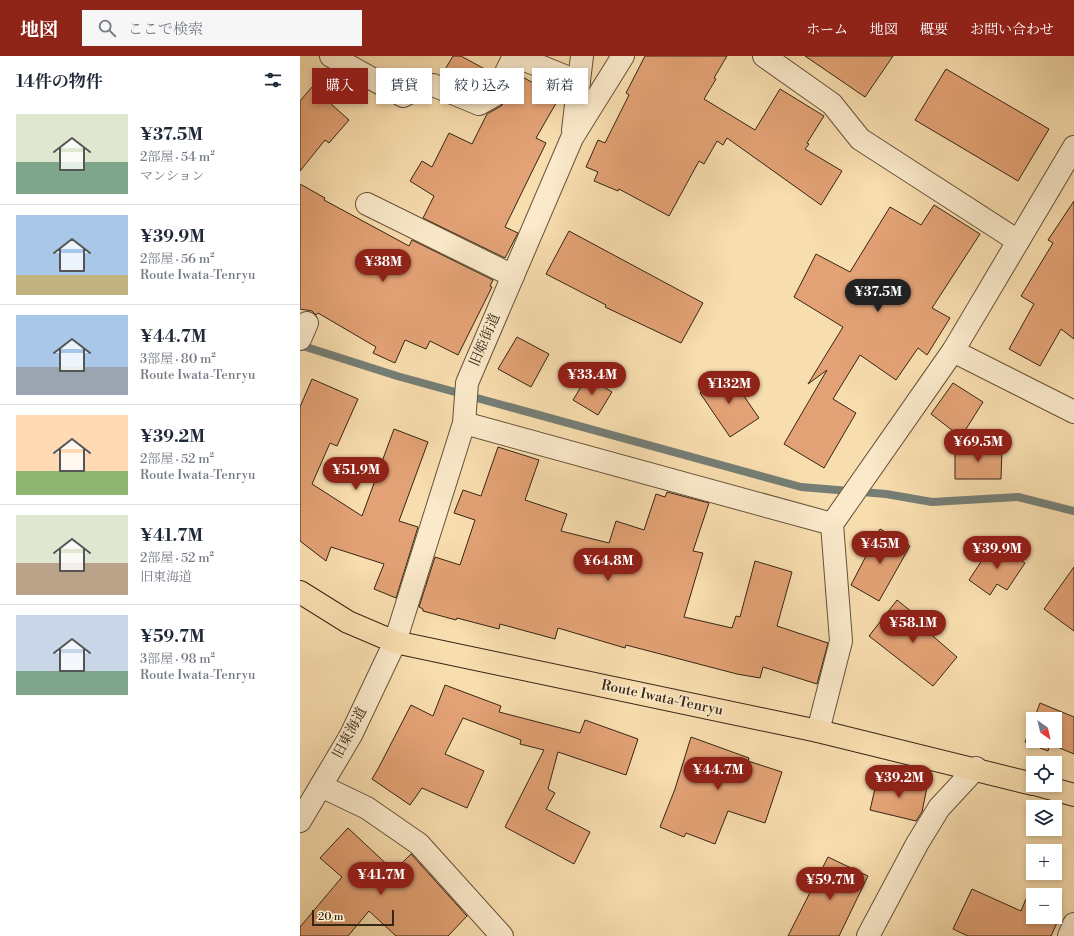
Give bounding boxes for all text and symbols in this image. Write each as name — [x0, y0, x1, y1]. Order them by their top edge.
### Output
search box — [82, 10, 362, 46]
icon: search — [96, 17, 118, 39]
text: 地図 — [20, 18, 58, 42]
text: ここで検索 — [128, 20, 203, 39]
text: ホーム — [806, 21, 848, 39]
text: 地図 — [870, 21, 898, 39]
text: 概要 — [920, 21, 948, 39]
text: お問い合わせ — [970, 21, 1054, 39]
chip: 購入 — [312, 68, 368, 104]
chip: 賃貸 — [376, 68, 432, 104]
chip: 絞り込み — [440, 68, 524, 104]
chip: 新着 — [532, 68, 588, 104]
icon: filters — [262, 69, 284, 91]
text: 14件の物件 — [16, 71, 103, 93]
text: ¥37.5M — [140, 124, 203, 146]
icon: home — [48, 130, 96, 178]
text: 2部屋 · 54 m² — [140, 149, 215, 165]
text: マンション — [140, 168, 204, 184]
text: ¥39.9M — [140, 226, 205, 248]
icon: home — [48, 231, 96, 279]
pin: ¥38M — [359, 249, 407, 283]
text: 2部屋 · 56 m² — [140, 251, 215, 267]
text: ¥38M — [364, 254, 402, 270]
text: Route Iwata-Tenryu — [140, 267, 255, 283]
pin: ¥37.5M — [845, 279, 911, 313]
text: ¥37.5M — [854, 284, 902, 300]
street label: 旧姫街道 — [466, 311, 504, 369]
text: ¥44.7M — [140, 326, 207, 348]
icon: home — [48, 331, 96, 379]
text: 3部屋 · 80 m² — [140, 351, 216, 367]
pin: ¥33.4M — [559, 362, 625, 396]
text: Route Iwata-Tenryu — [140, 367, 255, 383]
text: ¥33.4M — [567, 367, 617, 383]
pin: ¥132M — [701, 371, 757, 405]
text: ¥132M — [707, 376, 751, 392]
text: ¥39.2M — [140, 426, 205, 448]
pin: ¥69.5M — [945, 429, 1011, 463]
icon: home — [48, 431, 96, 479]
text: ¥69.5M — [953, 434, 1003, 450]
text: 2部屋 · 52 m² — [140, 451, 214, 467]
pin: ¥51.9M — [323, 457, 389, 491]
text: ¥51.9M — [332, 462, 380, 478]
text: Route Iwata-Tenryu — [140, 467, 255, 483]
text: ¥41.7M — [140, 525, 203, 547]
icon: home — [48, 531, 96, 579]
pin: ¥45M — [856, 531, 904, 565]
text: ¥45M — [861, 536, 899, 552]
pin: ¥39.9M — [964, 536, 1030, 570]
text: ¥39.9M — [972, 541, 1022, 557]
pin: ¥64.8M — [575, 548, 641, 582]
text: 2部屋 · 52 m² — [140, 550, 214, 566]
text: ¥64.8M — [582, 553, 634, 569]
text: 旧東海道 — [140, 569, 192, 585]
pin: ¥58.1M — [880, 610, 946, 644]
text: ¥58.1M — [889, 615, 937, 631]
text: ¥59.7M — [140, 626, 205, 648]
icon: home — [48, 631, 96, 679]
text: 3部屋 · 98 m² — [140, 651, 215, 667]
text: Route Iwata-Tenryu — [140, 667, 255, 683]
street label: Route Iwata-Tenryu — [599, 676, 725, 720]
street label: 旧東海道 — [329, 704, 371, 762]
north arrow — [1026, 712, 1062, 748]
map controls — [1026, 712, 1062, 924]
button: locate — [1026, 756, 1062, 792]
pin: ¥44.7M — [685, 757, 751, 791]
text: ¥44.7M — [693, 762, 743, 778]
pin: ¥39.2M — [866, 765, 932, 799]
text: ¥39.2M — [874, 770, 924, 786]
button: layers — [1026, 800, 1062, 836]
button: + — [1026, 844, 1062, 880]
pin: ¥41.7M — [348, 862, 414, 896]
text: ¥41.7M — [357, 867, 405, 883]
pin: ¥59.7M — [797, 867, 863, 901]
text: ¥59.7M — [805, 872, 855, 888]
button: − — [1026, 888, 1062, 924]
scale bar — [312, 908, 394, 927]
text: 20 m — [318, 910, 343, 924]

